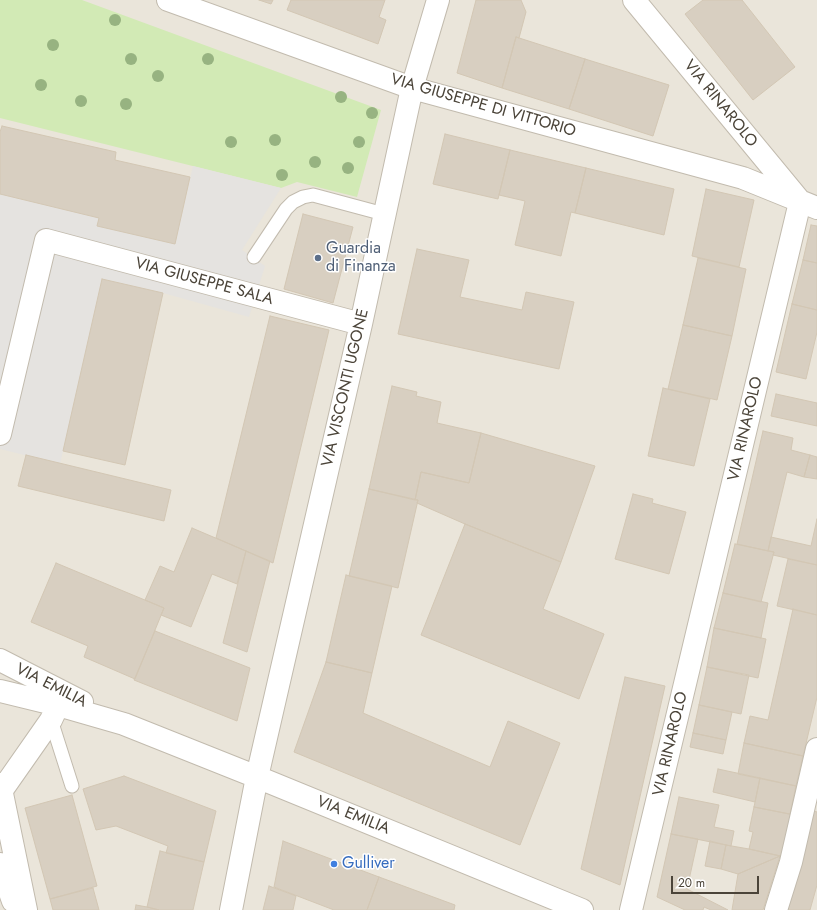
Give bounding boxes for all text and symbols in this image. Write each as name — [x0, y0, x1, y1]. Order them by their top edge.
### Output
street label: VIA RINAROLO — [679, 57, 761, 151]
street label: VIA GIUSEPPE DI VITTORIO — [388, 70, 578, 142]
place label: Guardia di Finanza — [326, 239, 396, 277]
marker: Guardia di Finanza — [313, 253, 323, 263]
street label: VIA GIUSEPPE SALA — [133, 254, 275, 310]
street label: VIA VISCONTI UGONE — [318, 307, 374, 469]
street label: VIA RINAROLO — [725, 375, 767, 483]
street label: VIA EMILIA — [12, 660, 90, 712]
street label: VIA RINAROLO — [650, 690, 692, 798]
street label: VIA EMILIA — [314, 793, 392, 839]
place label: Gulliver — [342, 854, 395, 874]
marker: Gulliver — [329, 859, 339, 869]
scale bar — [673, 868, 761, 894]
text: 20 m — [678, 874, 705, 892]

